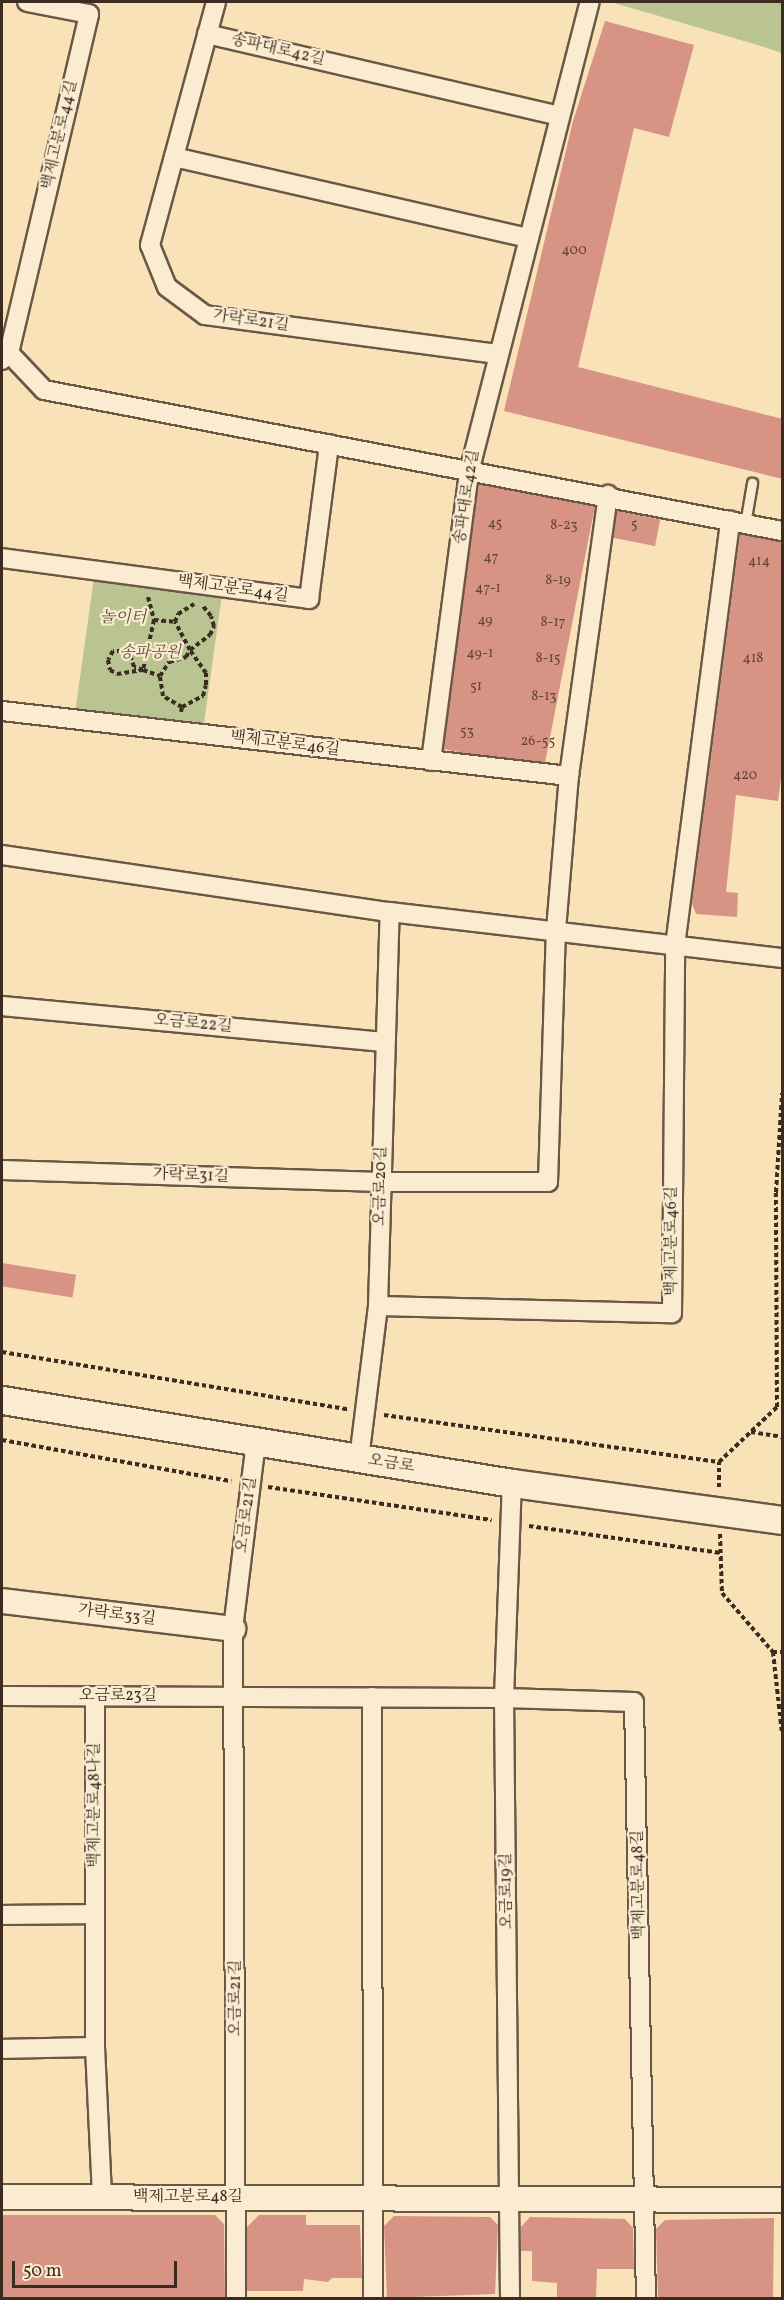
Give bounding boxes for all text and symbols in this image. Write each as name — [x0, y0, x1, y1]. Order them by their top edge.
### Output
street label: 송파대로42길 — [229, 30, 327, 70]
street label: 백제고분로44길 — [38, 78, 82, 192]
house number: 400 — [561, 243, 587, 259]
street label: 가락로21길 — [212, 306, 290, 336]
street label: 송파대로42길 — [450, 448, 484, 546]
house number: 45 — [488, 516, 502, 532]
house number: 5 — [631, 517, 637, 533]
house number: 8-23 — [550, 518, 578, 534]
house number: 47 — [483, 550, 499, 566]
house number: 414 — [748, 554, 770, 570]
street label: 백제고분로44길 — [176, 572, 290, 606]
house number: 8-19 — [545, 573, 571, 589]
house number: 47-1 — [475, 581, 501, 597]
park label: 놀이터 — [100, 608, 146, 628]
house number: 49 — [477, 613, 493, 629]
house number: 8-17 — [540, 615, 566, 631]
park label: 송파공원 — [119, 643, 181, 663]
house number: 49-1 — [467, 646, 493, 662]
house number: 8-15 — [535, 651, 561, 667]
house number: 418 — [743, 651, 763, 667]
house number: 51 — [470, 679, 482, 695]
house number: 8-13 — [531, 689, 557, 705]
house number: 53 — [460, 724, 474, 740]
street label: 백제고분로46길 — [229, 728, 341, 760]
house number: 26-55 — [521, 734, 555, 750]
house number: 420 — [733, 768, 757, 784]
street label: 오금로22길 — [153, 1011, 233, 1037]
street label: 오금로20길 — [371, 1146, 391, 1226]
street label: 가락로31길 — [153, 1165, 229, 1187]
street label: 백제고분로46길 — [662, 1186, 682, 1296]
street label: 오금로 — [367, 1451, 415, 1477]
street label: 오금로21길 — [233, 1476, 261, 1554]
street label: 가락로33길 — [77, 1601, 157, 1629]
street label: 오금로23길 — [79, 1686, 157, 1706]
street label: 백제고분로48나길 — [85, 1742, 105, 1868]
street label: 백제고분로48길 — [628, 1830, 650, 1940]
street label: 오금로19길 — [497, 1853, 517, 1929]
street label: 오금로21길 — [226, 1960, 246, 2036]
street label: 백제고분로48길 — [133, 2187, 243, 2207]
scale bar — [15, 2249, 180, 2287]
text: 50 m — [23, 2259, 62, 2284]

